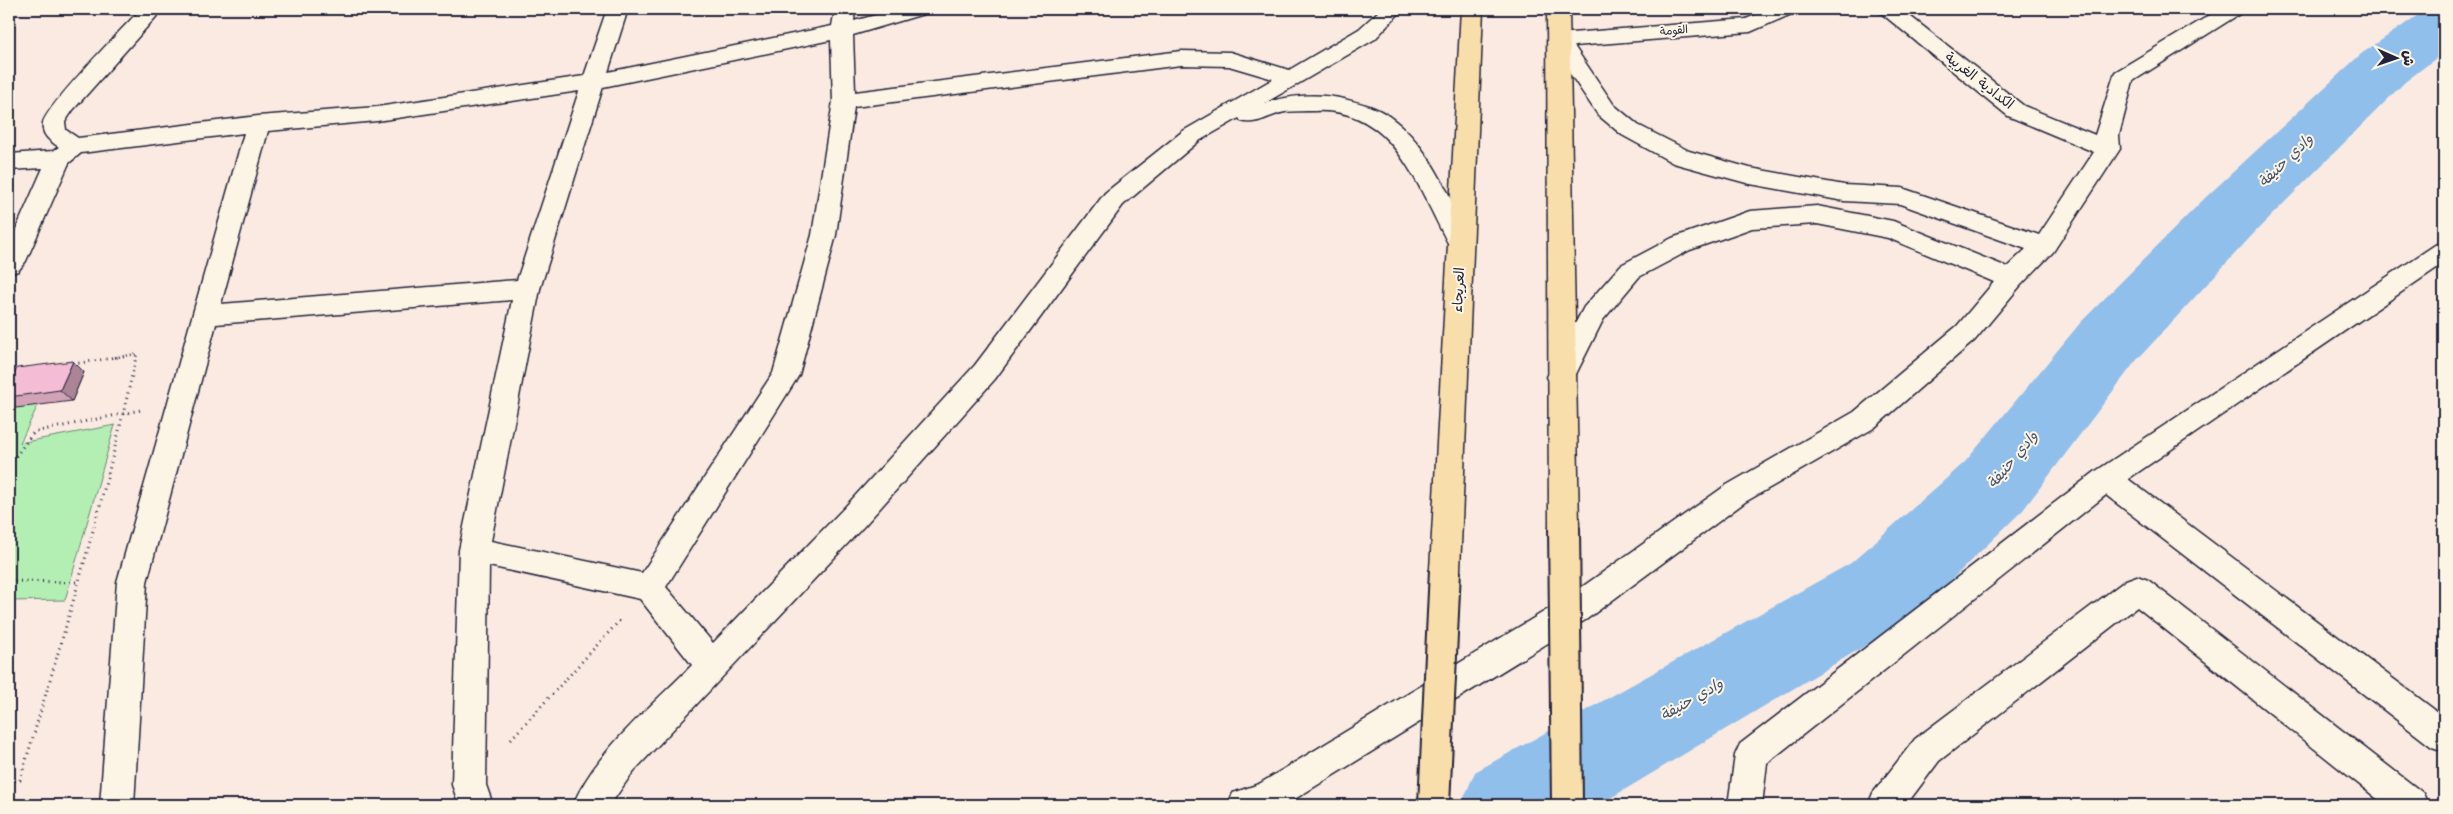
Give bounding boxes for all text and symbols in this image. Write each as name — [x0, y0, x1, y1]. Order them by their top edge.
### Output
street label: القومة — [1659, 21, 1689, 41]
north arrow — [2370, 32, 2420, 82]
street label: الكدادية الغربية — [1940, 47, 2018, 115]
text: ش — [2397, 50, 2419, 67]
water label: وادي حنيفة — [2253, 128, 2319, 194]
street label: العريجاء — [1447, 267, 1471, 313]
water label: وادي حنيفة — [1982, 426, 2044, 494]
water label: وادي حنيفة — [1656, 672, 1728, 728]

